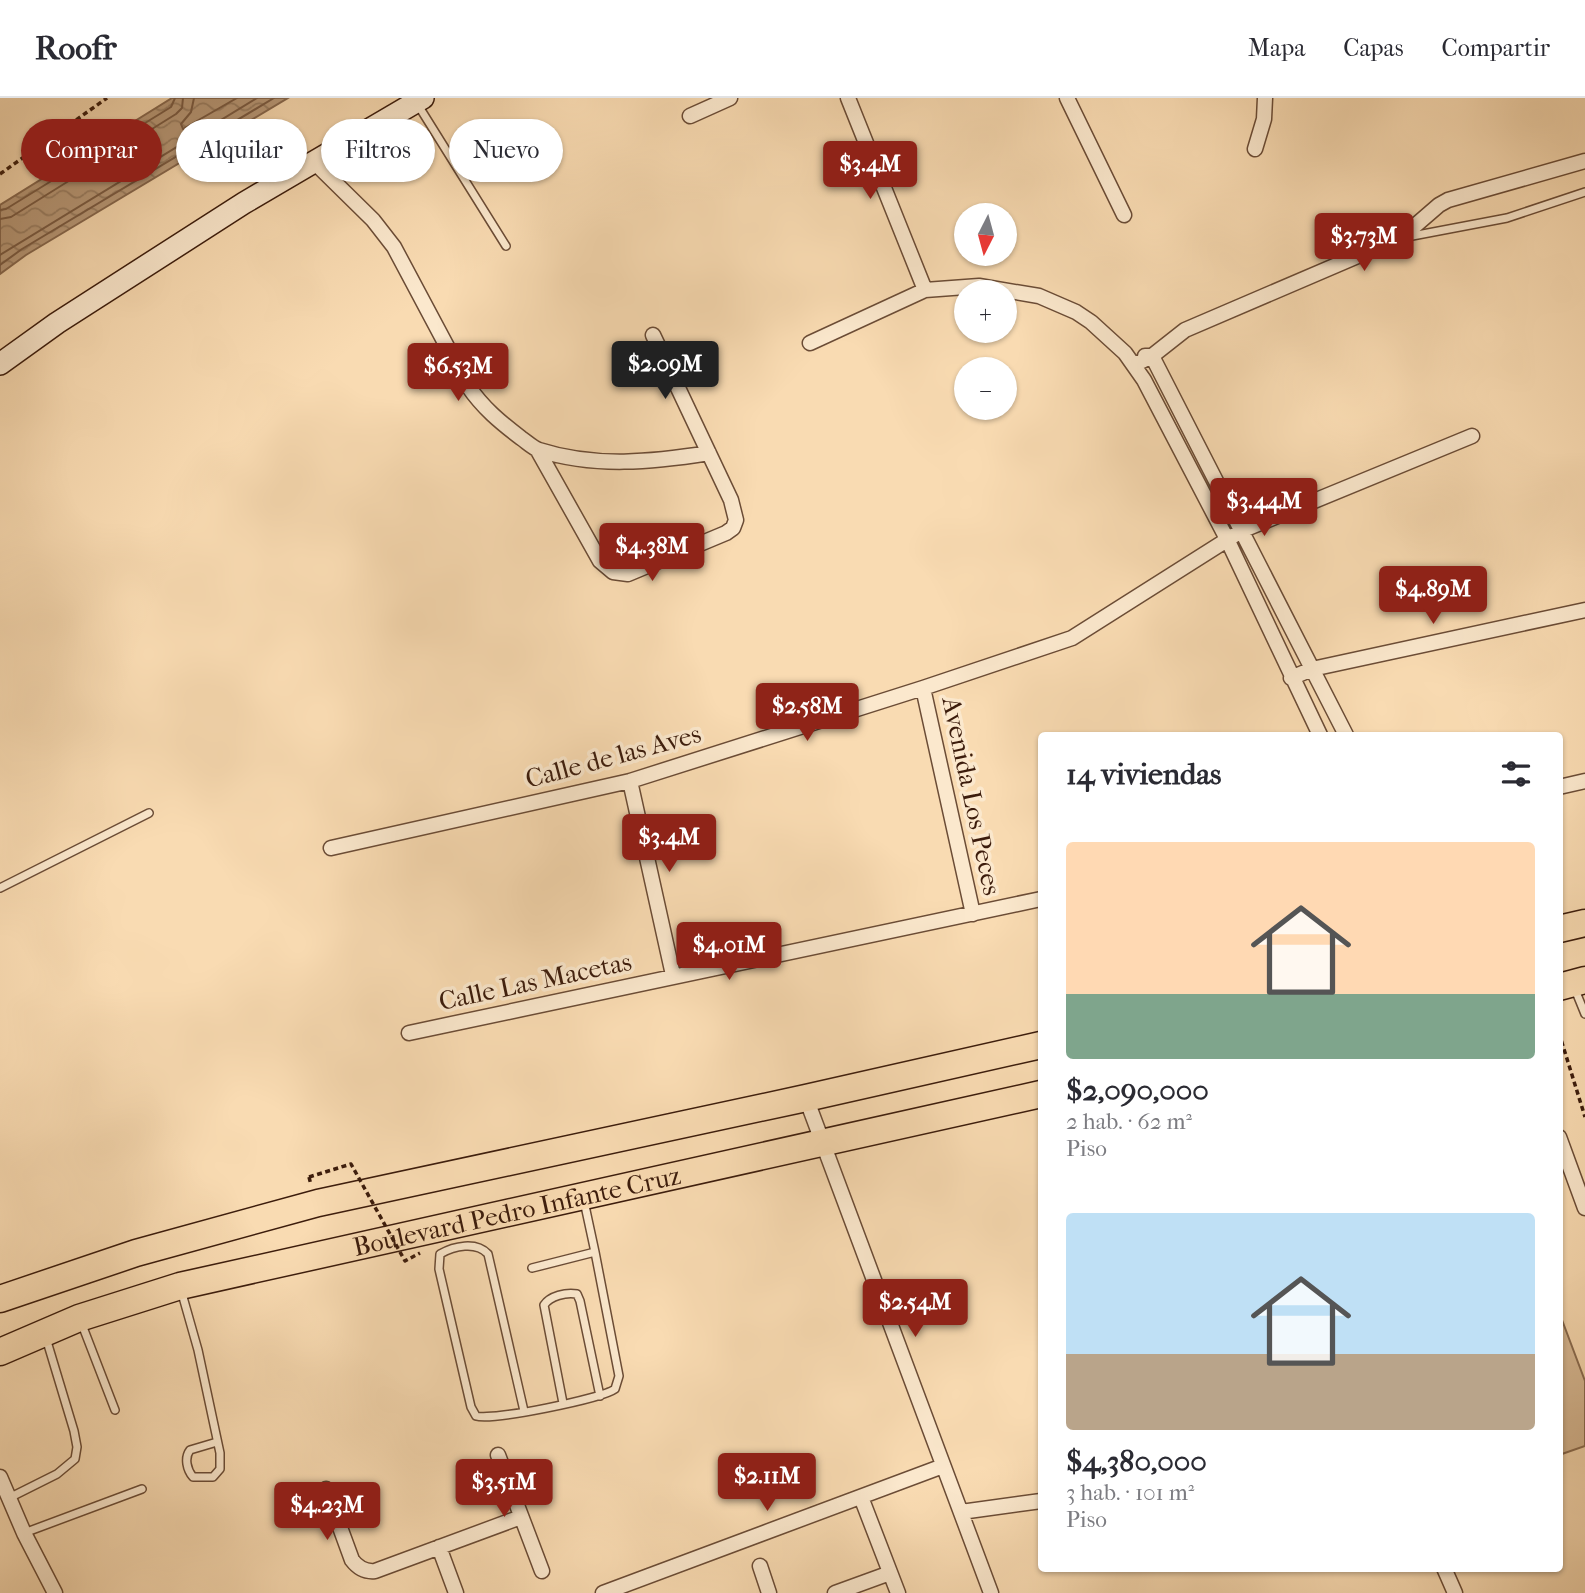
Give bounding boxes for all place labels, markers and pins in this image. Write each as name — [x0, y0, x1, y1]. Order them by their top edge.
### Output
pin: $3.4M — [821, 141, 919, 201]
pin: $3.73M — [1307, 214, 1421, 273]
pin: $2.09M — [608, 342, 722, 401]
pin: $6.53M — [401, 344, 515, 403]
pin: $3.44M — [1207, 478, 1321, 538]
pin: $4.38M — [595, 524, 709, 583]
pin: $4.89M — [1376, 566, 1490, 626]
pin: $2.58M — [750, 684, 864, 743]
pin: $3.4M — [620, 814, 718, 874]
pin: $4.01M — [672, 922, 786, 982]
pin: $2.54M — [858, 1280, 972, 1339]
pin: $2.11M — [710, 1454, 824, 1513]
pin: $3.51M — [447, 1460, 561, 1519]
pin: $4.23M — [270, 1482, 384, 1542]

